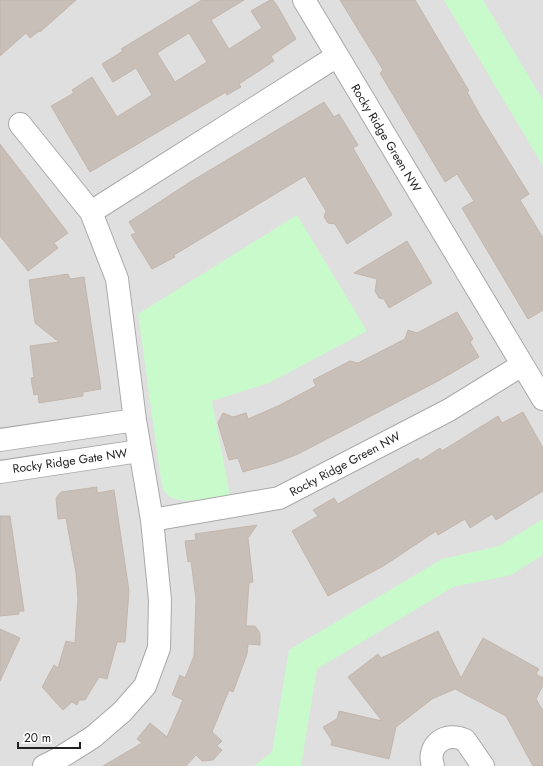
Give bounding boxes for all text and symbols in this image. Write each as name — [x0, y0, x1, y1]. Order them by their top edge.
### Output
street label: Rocky Ridge Green NW — [347, 81, 426, 196]
street label: Rocky Ridge Green NW — [286, 427, 404, 501]
street label: Rocky Ridge Gate NW — [12, 444, 129, 478]
scale bar — [18, 724, 80, 750]
text: 20 m — [24, 729, 51, 747]

